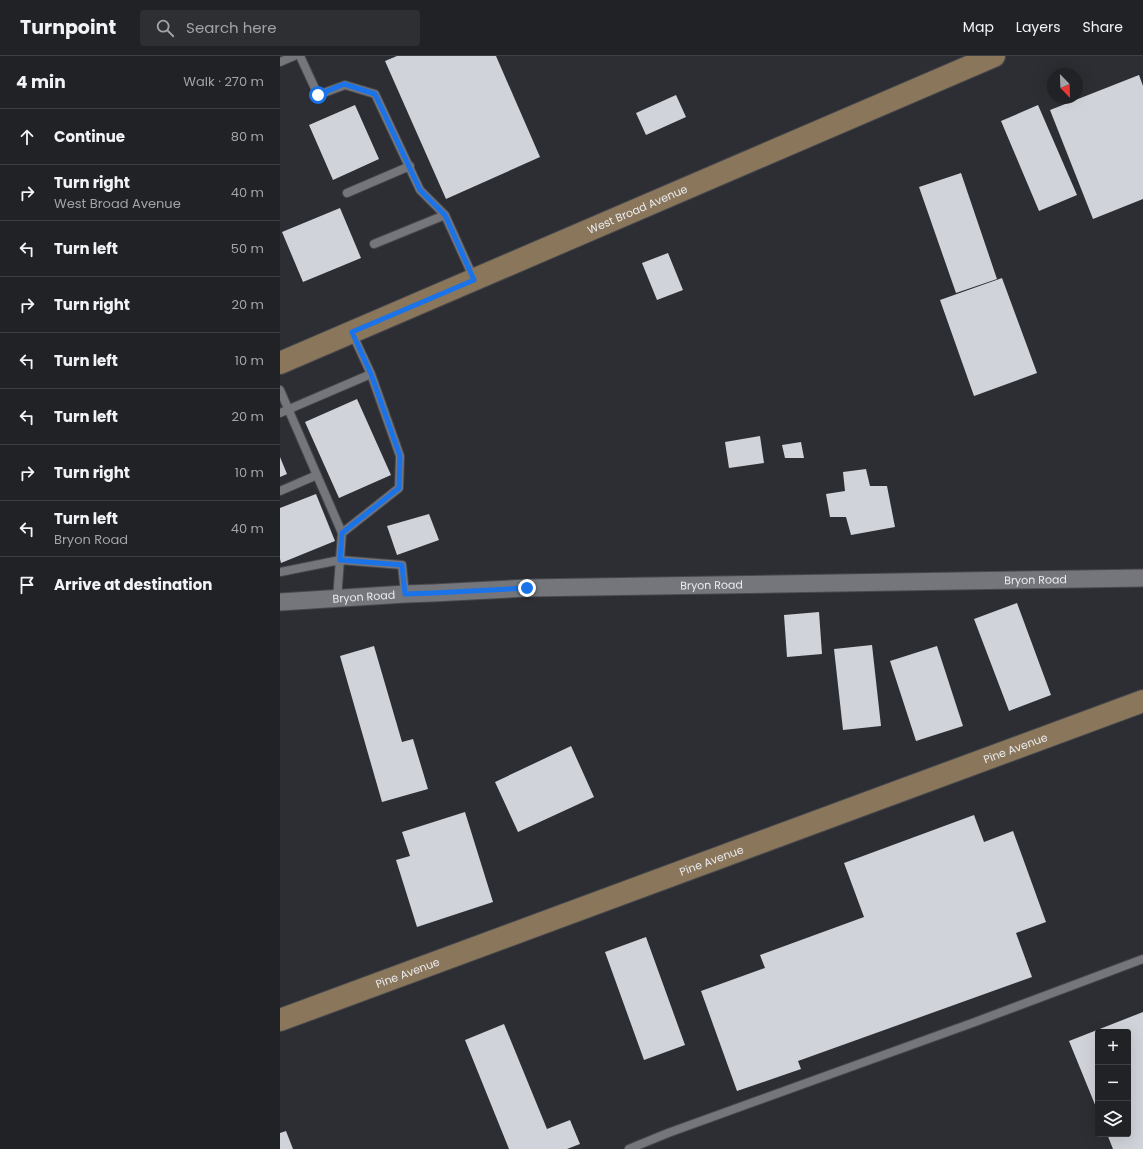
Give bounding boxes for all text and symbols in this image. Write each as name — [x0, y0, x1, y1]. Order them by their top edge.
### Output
search box — [140, 10, 420, 46]
text: Turnpoint — [20, 14, 116, 41]
icon: search — [154, 17, 176, 39]
text: Search here — [186, 17, 276, 38]
text: Map — [963, 17, 994, 37]
text: Layers — [1016, 17, 1060, 37]
text: Share — [1082, 17, 1123, 37]
north arrow — [1047, 68, 1083, 104]
text: 4 min — [16, 70, 66, 94]
text: Walk · 270 m — [183, 72, 264, 91]
route start — [309, 86, 327, 104]
icon: ahead — [16, 126, 38, 148]
text: Continue — [54, 126, 125, 147]
text: 80 m — [231, 127, 264, 146]
text: Turn right — [54, 172, 130, 193]
street label: West Broad Avenue — [585, 181, 690, 238]
icon: right — [16, 182, 38, 204]
text: 40 m — [231, 183, 264, 202]
text: West Broad Avenue — [54, 194, 181, 213]
icon: left — [16, 238, 38, 260]
text: Turn left — [54, 238, 118, 259]
text: 50 m — [231, 239, 264, 258]
icon: right — [16, 294, 38, 316]
text: Turn right — [54, 294, 130, 315]
text: 20 m — [231, 295, 264, 314]
icon: left — [16, 350, 38, 372]
text: Turn left — [54, 350, 118, 371]
text: 10 m — [235, 351, 264, 370]
icon: left — [16, 406, 38, 428]
text: Turn left — [54, 406, 118, 427]
text: 20 m — [231, 407, 264, 426]
icon: right — [16, 462, 38, 484]
text: Turn right — [54, 462, 130, 483]
text: 10 m — [235, 463, 264, 482]
text: Turn left — [54, 508, 118, 529]
icon: left — [16, 518, 38, 540]
text: 40 m — [231, 519, 264, 538]
text: Bryon Road — [54, 530, 128, 549]
street label: Bryon Road — [1004, 571, 1067, 588]
icon: arrive — [16, 574, 38, 596]
text: Arrive at destination — [54, 574, 212, 595]
street label: Bryon Road — [680, 576, 743, 594]
route end — [518, 579, 536, 597]
street label: Bryon Road — [332, 587, 396, 607]
street label: Pine Avenue — [981, 729, 1050, 767]
street label: Pine Avenue — [677, 841, 746, 880]
street label: Pine Avenue — [373, 954, 442, 992]
map controls — [1095, 1029, 1131, 1137]
button: + — [1095, 1029, 1131, 1065]
button: − — [1095, 1065, 1131, 1101]
button: layers — [1095, 1101, 1131, 1137]

